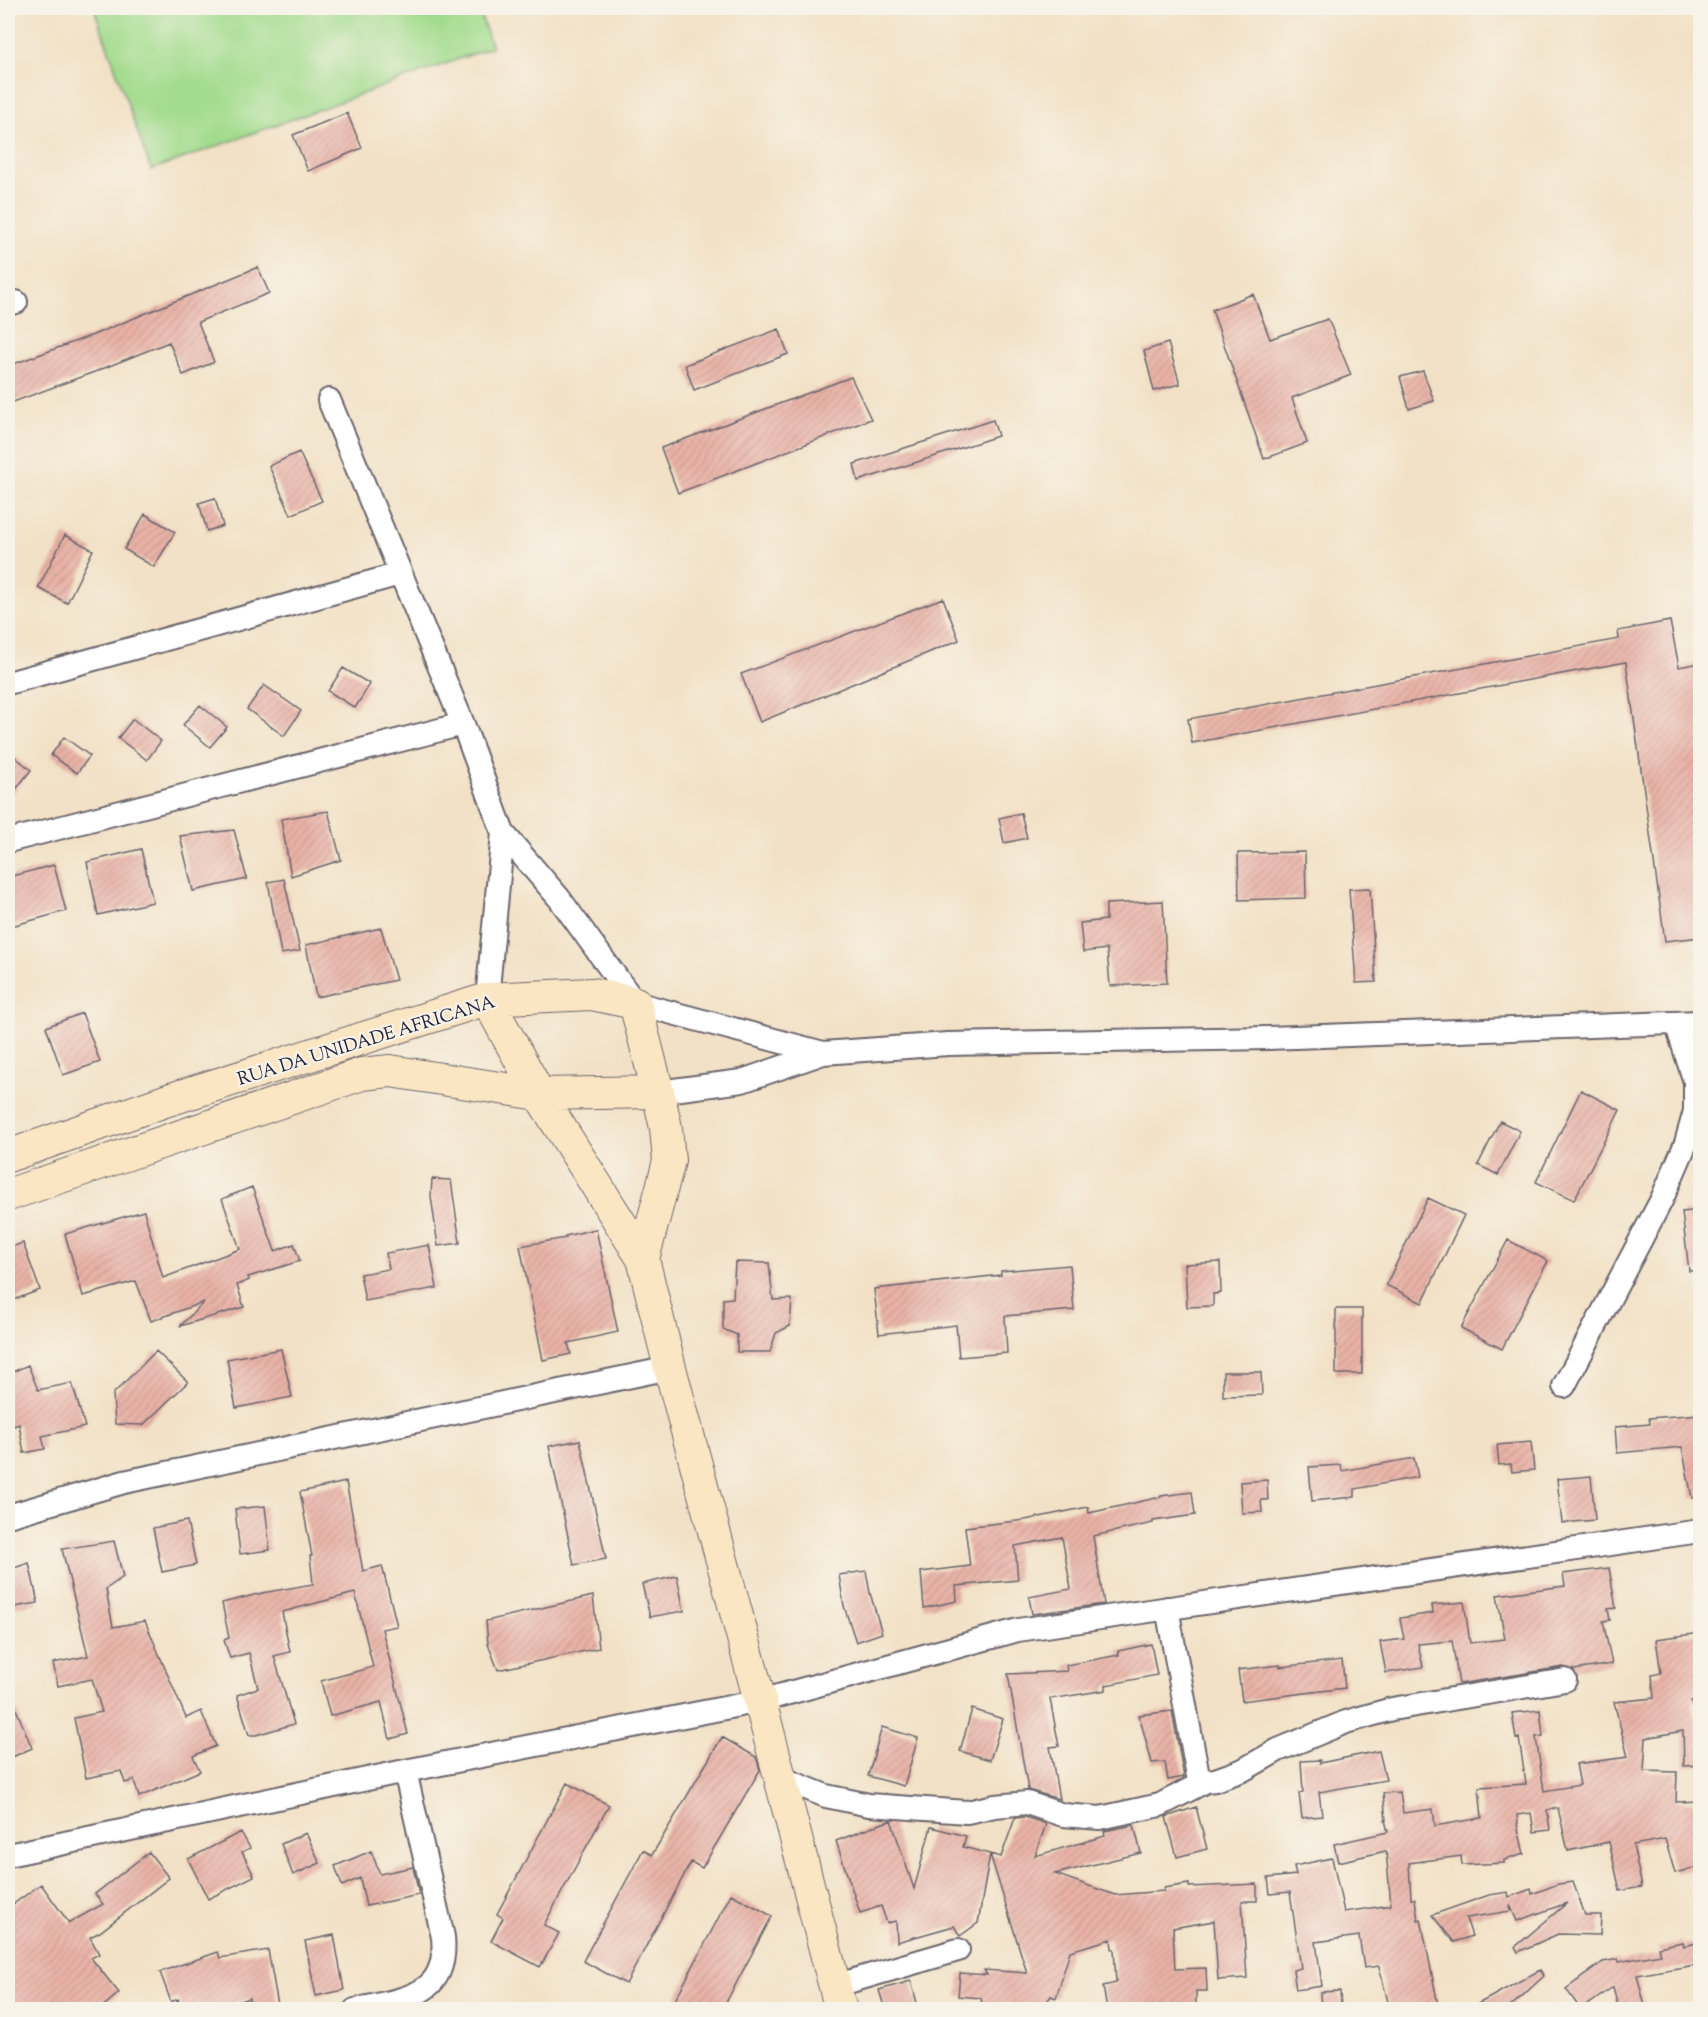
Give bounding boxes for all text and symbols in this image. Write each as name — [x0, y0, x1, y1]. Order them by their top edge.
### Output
street label: RUA DA UNIDADE AFRICANA — [235, 990, 499, 1094]

